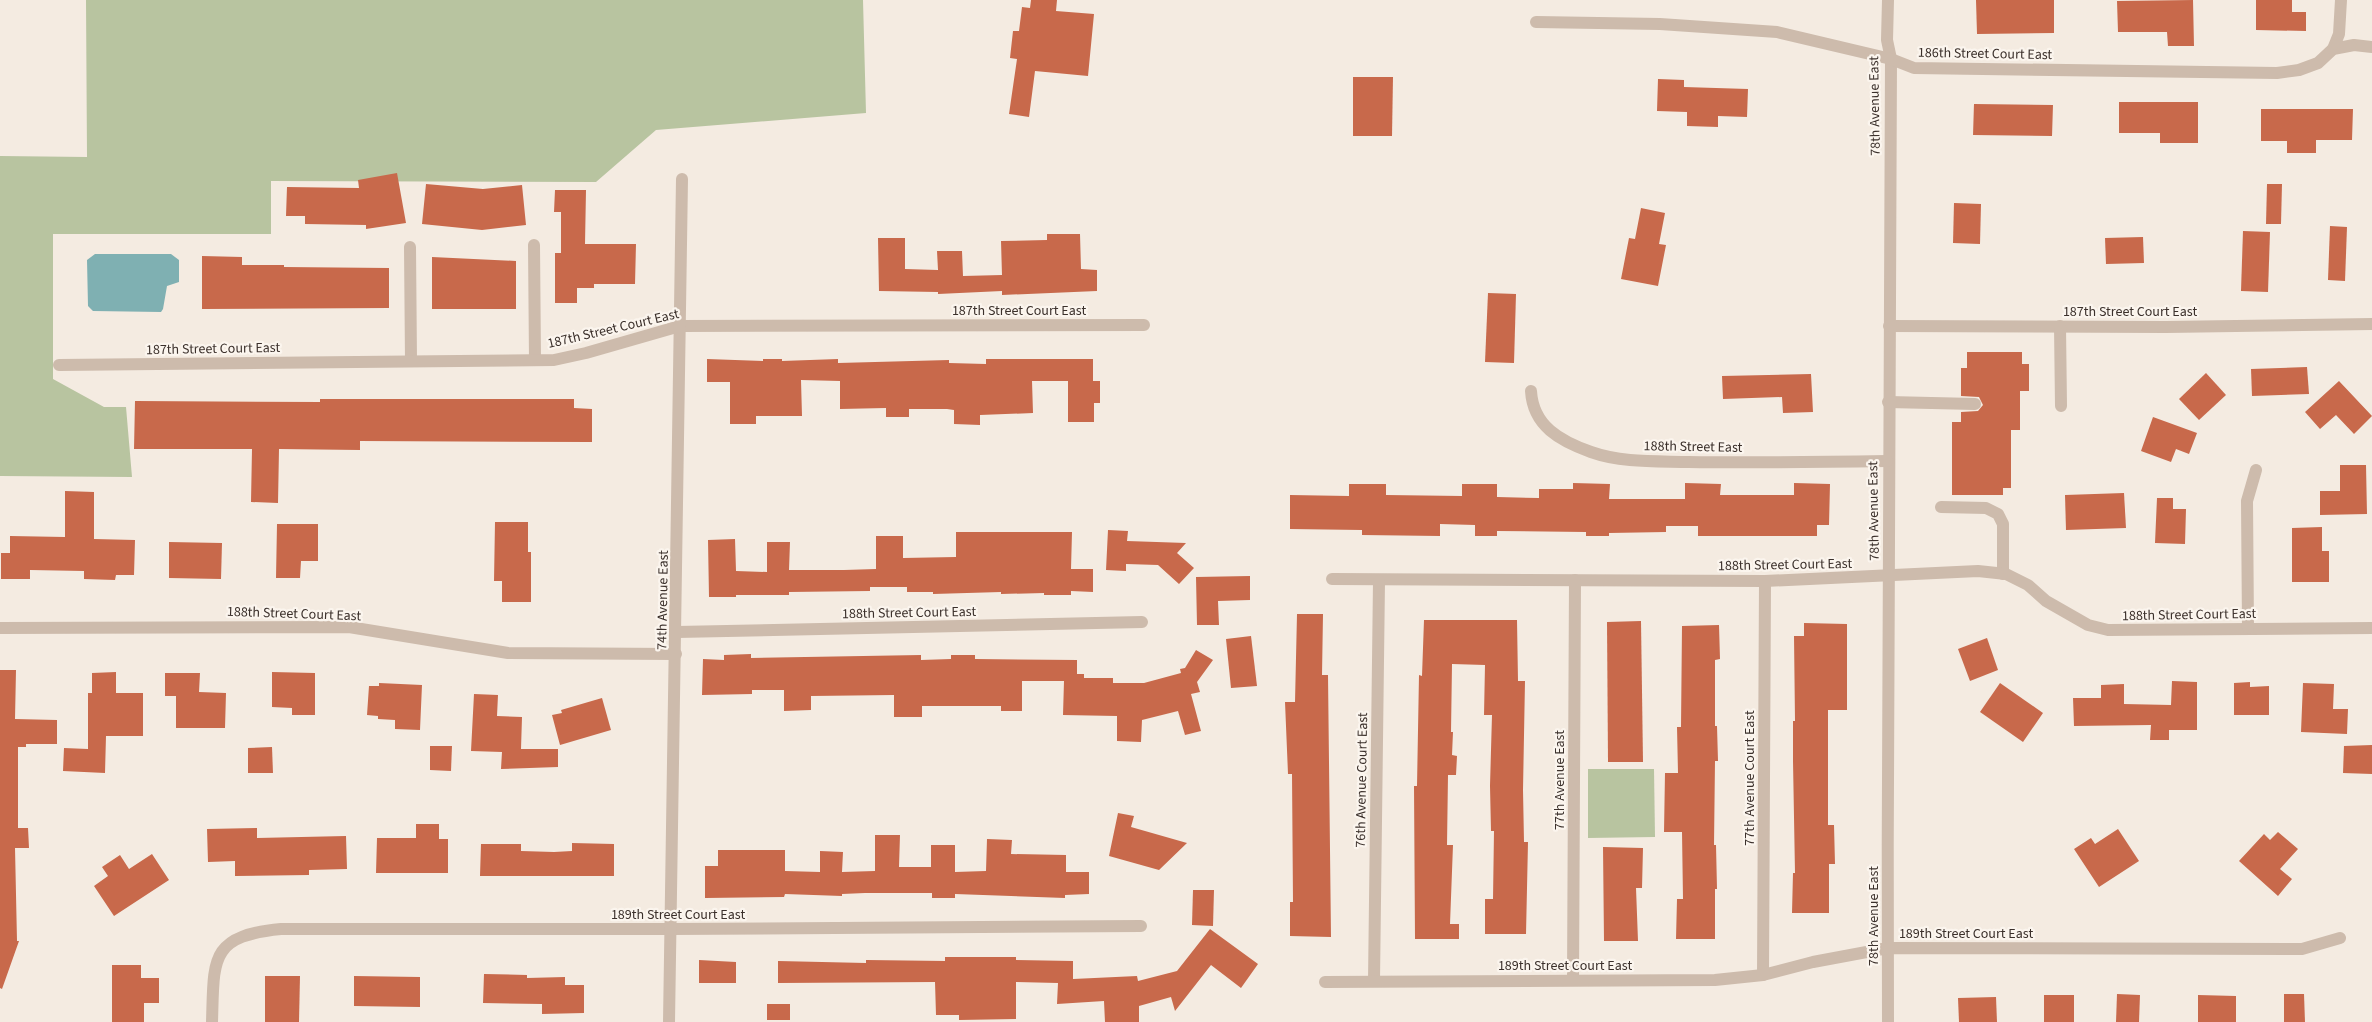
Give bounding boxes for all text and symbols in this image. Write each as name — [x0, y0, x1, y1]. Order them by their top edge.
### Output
street label: 186th Street Court East — [1918, 43, 2053, 65]
street label: 78th Avenue East — [1864, 56, 1886, 156]
street label: 187th Street Court East — [952, 301, 1086, 321]
street label: 187th Street Court East — [2063, 302, 2197, 322]
street label: 187th Street Court East — [546, 304, 681, 354]
street label: 187th Street Court East — [146, 338, 281, 360]
street label: 188th Street East — [1643, 436, 1743, 458]
street label: 78th Avenue East — [1863, 461, 1885, 561]
street label: 74th Avenue East — [652, 550, 674, 650]
street label: 188th Street Court East — [1718, 554, 1853, 576]
street label: 188th Street Court East — [227, 602, 362, 626]
street label: 188th Street Court East — [842, 602, 977, 624]
street label: 188th Street Court East — [2122, 604, 2257, 626]
street label: 77th Avenue Court East — [1740, 710, 1760, 846]
street label: 76th Avenue Court East — [1351, 712, 1373, 848]
street label: 77th Avenue East — [1550, 730, 1570, 830]
street label: 78th Avenue East — [1864, 866, 1884, 966]
street label: 189th Street Court East — [611, 905, 745, 925]
street label: 189th Street Court East — [1899, 924, 2033, 944]
street label: 189th Street Court East — [1498, 956, 1632, 976]

